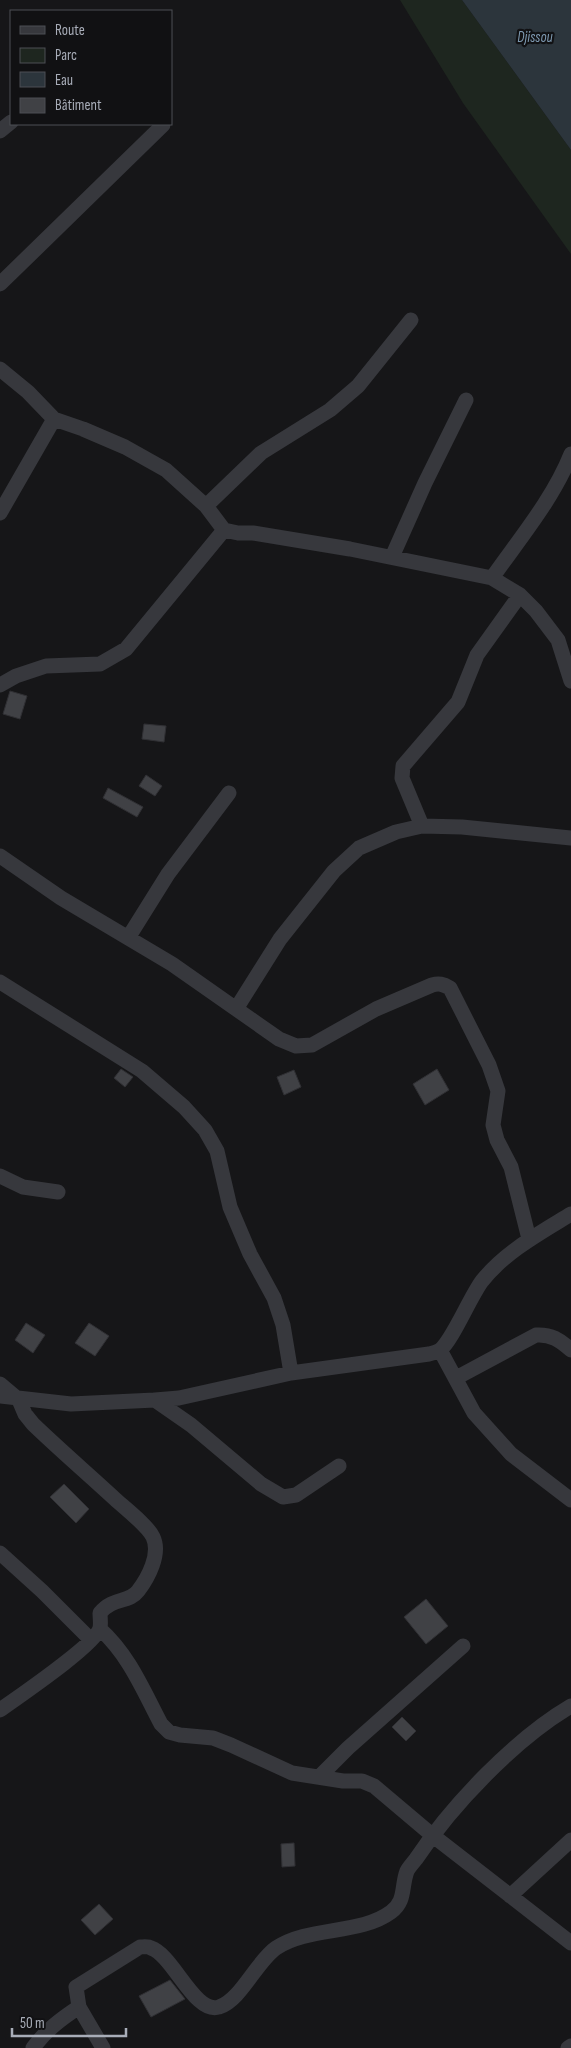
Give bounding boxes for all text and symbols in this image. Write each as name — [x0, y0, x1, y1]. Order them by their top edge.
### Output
legend — [10, 10, 172, 125]
text: Route — [55, 21, 85, 40]
water label: Djissou — [517, 28, 553, 47]
text: Parc — [55, 46, 77, 65]
text: Eau — [55, 71, 73, 90]
text: Bâtiment — [55, 96, 102, 115]
scale bar — [12, 2006, 126, 2038]
text: 50 m — [20, 2014, 45, 2033]

